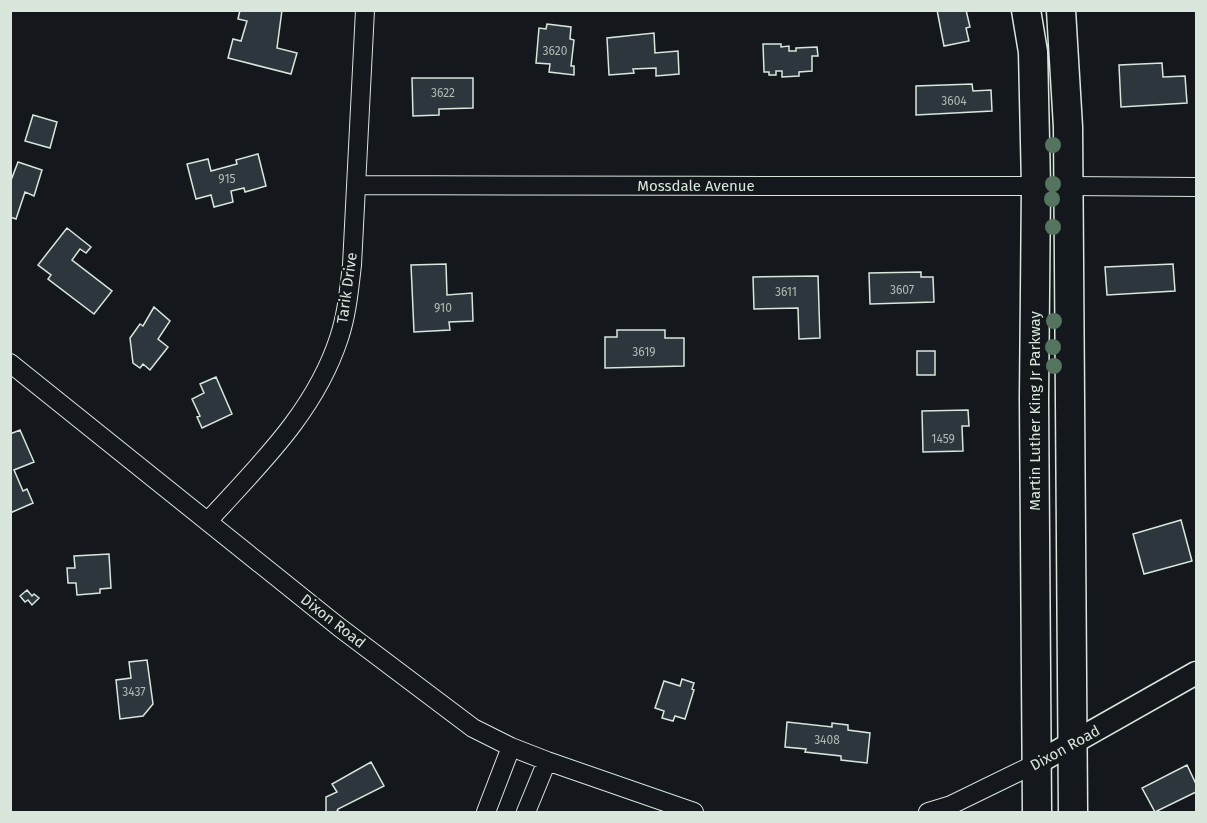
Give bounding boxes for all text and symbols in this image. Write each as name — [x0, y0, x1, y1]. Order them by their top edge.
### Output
house number: 3620 — [543, 44, 568, 58]
house number: 3622 — [431, 86, 455, 100]
house number: 3604 — [941, 94, 967, 108]
house number: 915 — [218, 172, 236, 186]
street label: Mossdale Avenue — [637, 177, 755, 195]
street label: Tarik Drive — [333, 251, 361, 325]
house number: 3607 — [890, 283, 914, 297]
house number: 3611 — [775, 285, 797, 299]
house number: 910 — [434, 301, 452, 315]
street label: Martin Luther King Jr Parkway — [1026, 311, 1044, 511]
house number: 3619 — [632, 345, 656, 359]
house number: 1459 — [931, 432, 955, 446]
street label: Dixon Road — [297, 590, 369, 652]
house number: 3437 — [122, 685, 146, 699]
street label: Dixon Road — [1027, 721, 1103, 775]
house number: 3408 — [814, 733, 840, 747]

